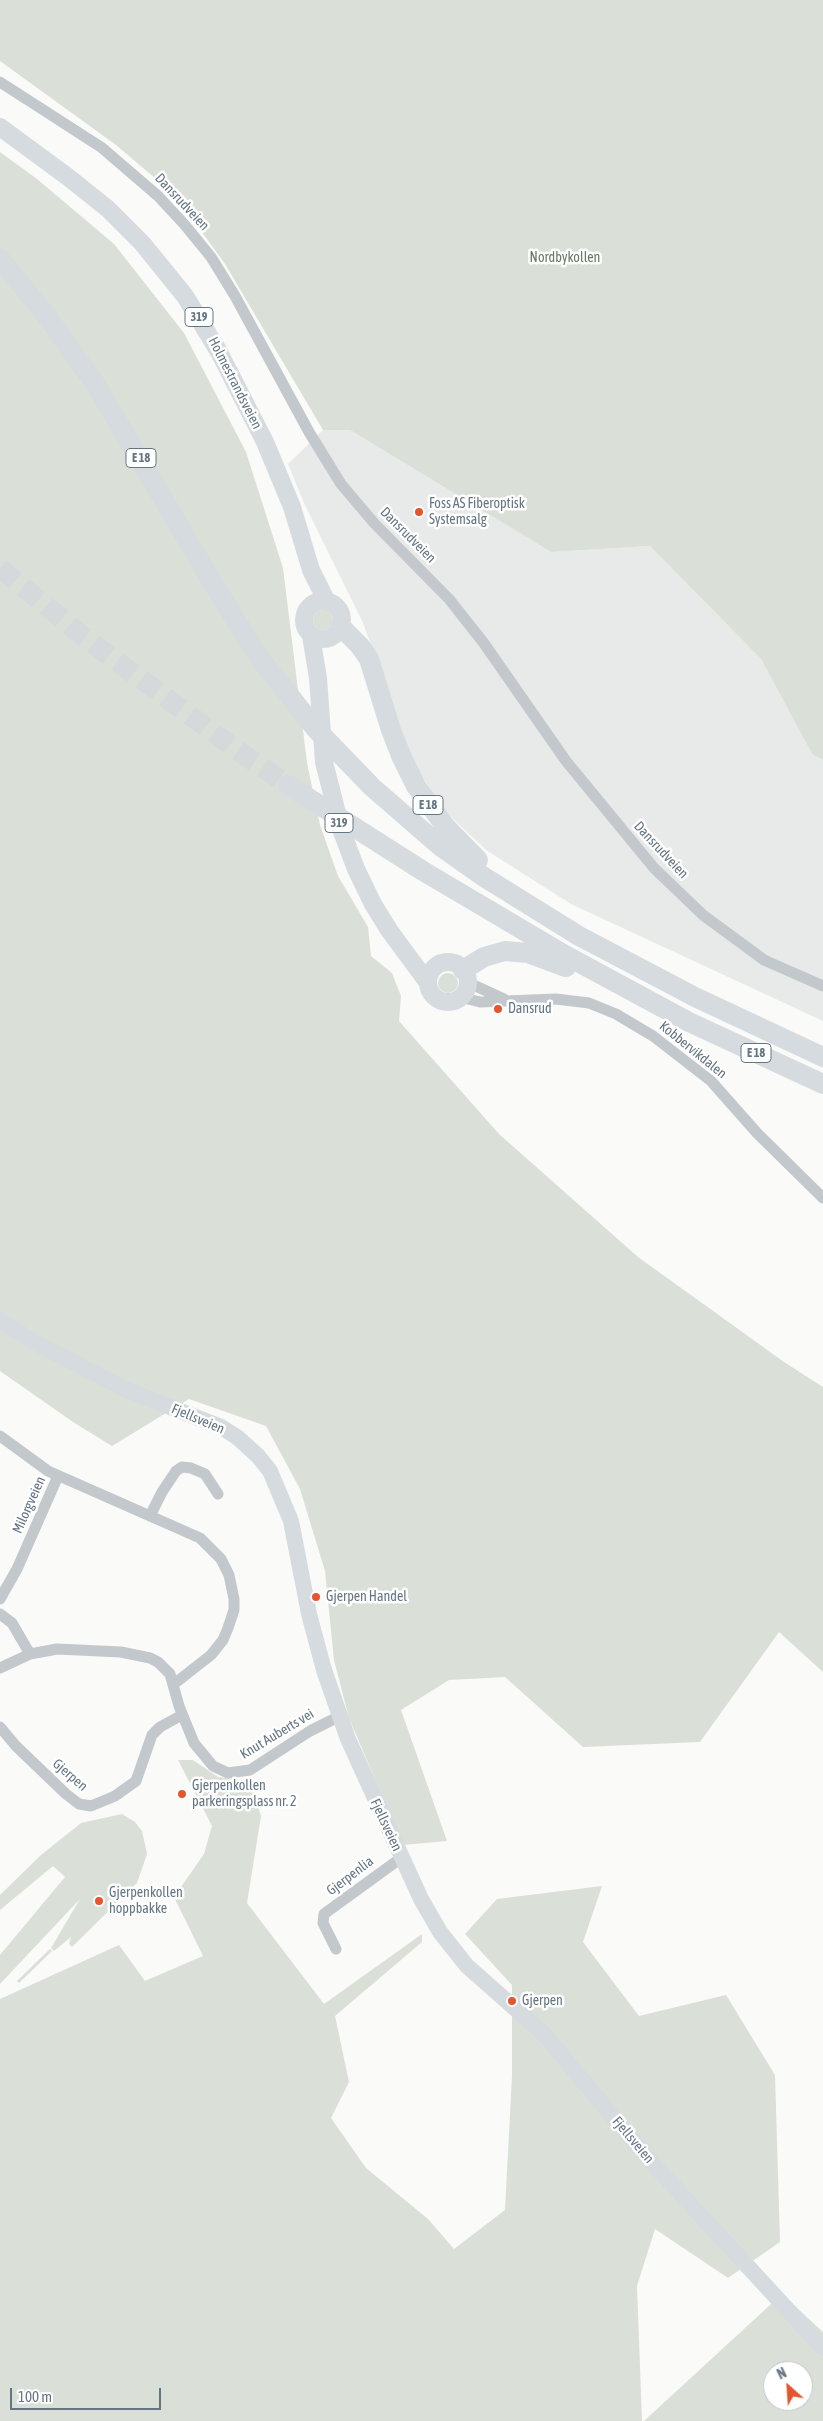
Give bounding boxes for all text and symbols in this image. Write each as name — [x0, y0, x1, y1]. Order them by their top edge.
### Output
street label: Dansrudveien — [151, 170, 213, 234]
park label: Nordbykollen — [530, 250, 600, 266]
road number: 319 — [185, 308, 213, 326]
street label: Holmestrandsveien — [205, 334, 265, 432]
road number: E 18 — [126, 448, 156, 468]
place label: Foss AS Fiberoptisk Systemsalg — [429, 496, 525, 528]
street label: Dansrudveien — [377, 504, 439, 566]
marker: Foss AS Fiberoptisk Systemsalg — [413, 506, 425, 518]
road number: E 18 — [413, 796, 443, 814]
road number: 319 — [325, 814, 353, 832]
street label: Dansrudveien — [630, 818, 692, 882]
place label: Dansrud — [508, 1001, 552, 1017]
marker: Dansrud — [492, 1003, 504, 1015]
street label: Kobbervikdalen — [656, 1018, 730, 1082]
road number: E 18 — [741, 1044, 771, 1062]
street label: Fjellsveien — [169, 1400, 227, 1438]
street label: Milorgveien — [9, 1474, 49, 1536]
place label: Gjerpen Handel — [326, 1589, 407, 1605]
marker: Gjerpen Handel — [310, 1591, 322, 1603]
street label: Knut Auberts vei — [237, 1705, 317, 1763]
street label: Gjerpen — [49, 1755, 91, 1795]
place label: Gjerpenkollen parkeringsplass nr. 2 — [192, 1778, 297, 1810]
marker: Gjerpenkollen parkeringsplass nr. 2 — [176, 1788, 188, 1800]
street label: Fjellsveien — [367, 1796, 405, 1854]
street label: Gjerpenlia — [323, 1853, 377, 1899]
place label: Gjerpenkollen hoppbakke — [109, 1885, 183, 1918]
marker: Gjerpenkollen hoppbakke — [93, 1895, 105, 1907]
place label: Gjerpen — [522, 1993, 563, 2009]
marker: Gjerpen — [506, 1995, 518, 2007]
street label: Fjellsveien — [609, 2113, 657, 2167]
north arrow — [763, 2361, 813, 2411]
text: N — [775, 2364, 789, 2382]
scale bar — [12, 2378, 164, 2410]
text: 100 m — [18, 2388, 52, 2405]

